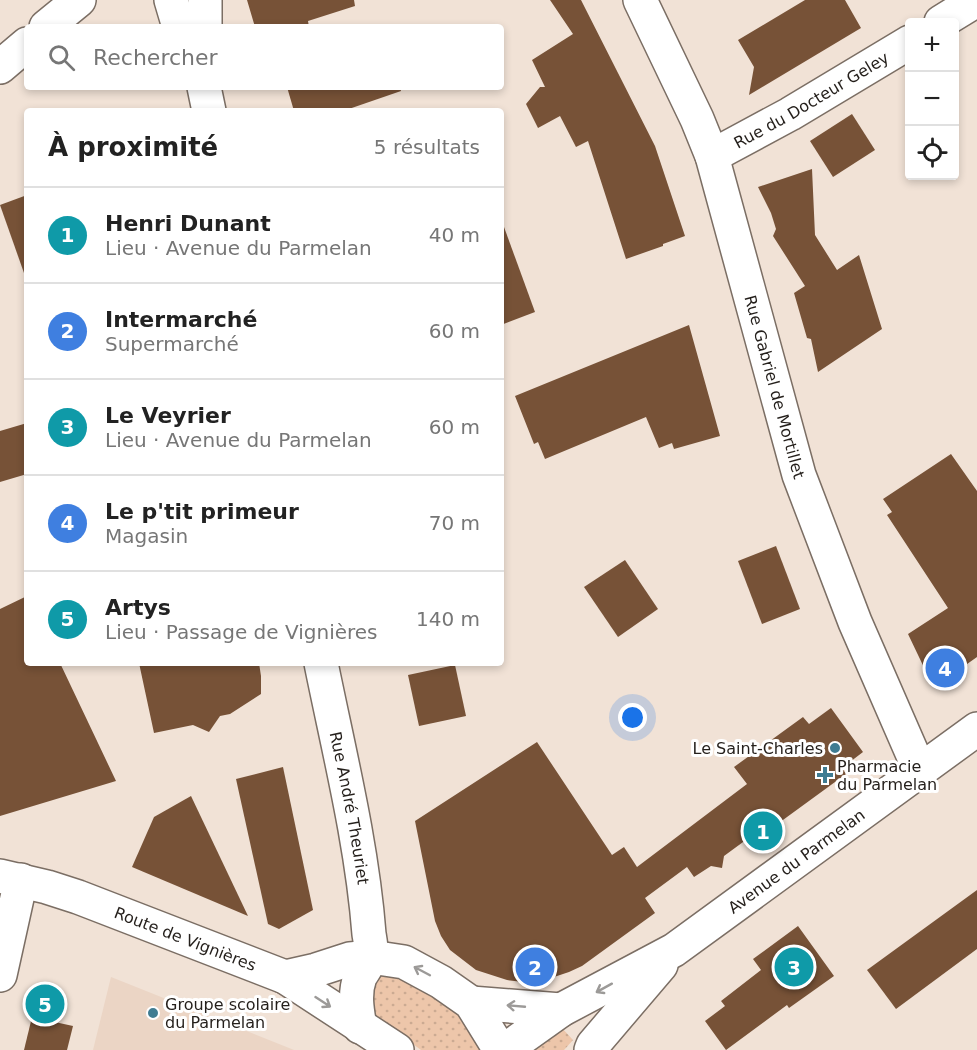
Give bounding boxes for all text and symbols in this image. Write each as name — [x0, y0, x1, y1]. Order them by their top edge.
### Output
map controls — [905, 18, 959, 180]
button: + — [905, 18, 959, 72]
search box — [24, 24, 504, 90]
icon: search — [45, 41, 78, 74]
text: Rechercher — [93, 45, 218, 70]
street label: Rue du Docteur Geley — [730, 48, 892, 152]
button: − — [905, 72, 959, 126]
button: locate — [905, 126, 959, 180]
text: À proximité — [48, 132, 218, 162]
text: 5 résultats — [374, 135, 480, 159]
text: Henri Dunant — [105, 211, 271, 236]
text: 1 — [61, 223, 74, 247]
text: 40 m — [429, 223, 480, 247]
text: Lieu · Avenue du Parmelan — [105, 236, 372, 260]
street label: Rue Gabriel de Mortillet — [741, 293, 809, 481]
text: Intermarché — [105, 307, 257, 332]
text: 2 — [61, 319, 74, 343]
text: 60 m — [429, 319, 480, 343]
text: Supermarché — [105, 332, 239, 356]
text: Le Veyrier — [105, 403, 231, 428]
text: 3 — [61, 415, 74, 439]
text: 60 m — [429, 415, 480, 439]
text: Lieu · Avenue du Parmelan — [105, 428, 372, 452]
text: Le p'tit primeur — [105, 499, 299, 524]
text: 4 — [61, 511, 74, 535]
text: 70 m — [429, 511, 480, 535]
text: Magasin — [105, 524, 188, 548]
text: Artys — [105, 595, 171, 620]
text: 5 — [61, 607, 74, 631]
text: 140 m — [416, 607, 480, 631]
text: Lieu · Passage de Vignières — [105, 620, 378, 644]
pin: 4 — [926, 646, 964, 690]
your location — [618, 703, 647, 732]
street label: Rue André Theuriet — [326, 730, 373, 886]
place label: Le Saint-Charles — [693, 739, 823, 758]
marker: Le Saint-Charles — [828, 741, 842, 755]
place label: Pharmacie du Parmelan — [837, 757, 937, 794]
marker: Pharmacie du Parmelan — [818, 768, 832, 782]
street label: Avenue du Parmelan — [724, 805, 868, 917]
pin: 1 — [744, 808, 783, 854]
street label: Route de Vignières — [112, 902, 259, 975]
pin: 2 — [516, 944, 554, 990]
pin: 3 — [774, 944, 814, 990]
one-way arrow — [414, 965, 431, 977]
pin: 5 — [26, 982, 64, 1026]
one-way arrow — [596, 982, 613, 994]
place label: Groupe scolaire du Parmelan — [165, 995, 290, 1032]
one-way arrow — [314, 996, 330, 1008]
one-way arrow — [507, 1000, 527, 1011]
marker: Groupe scolaire du Parmelan — [146, 1006, 160, 1020]

